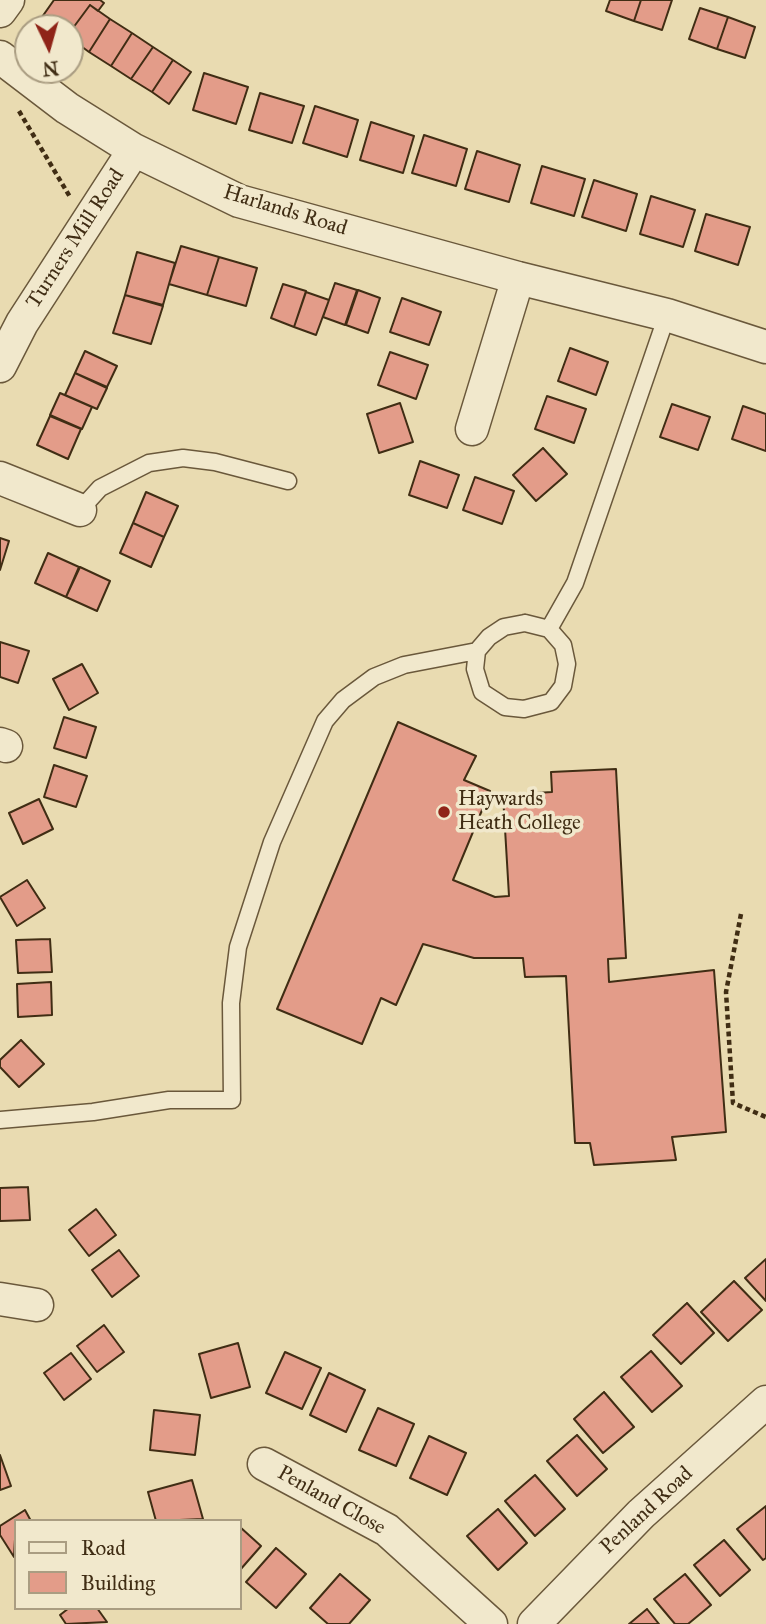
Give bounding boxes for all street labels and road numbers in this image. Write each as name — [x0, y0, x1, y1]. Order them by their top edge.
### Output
street label: Turners Mill Road — [21, 164, 131, 314]
street label: Harlands Road — [220, 180, 350, 242]
street label: Penland Close — [273, 1461, 389, 1541]
street label: Penland Road — [595, 1462, 699, 1560]

